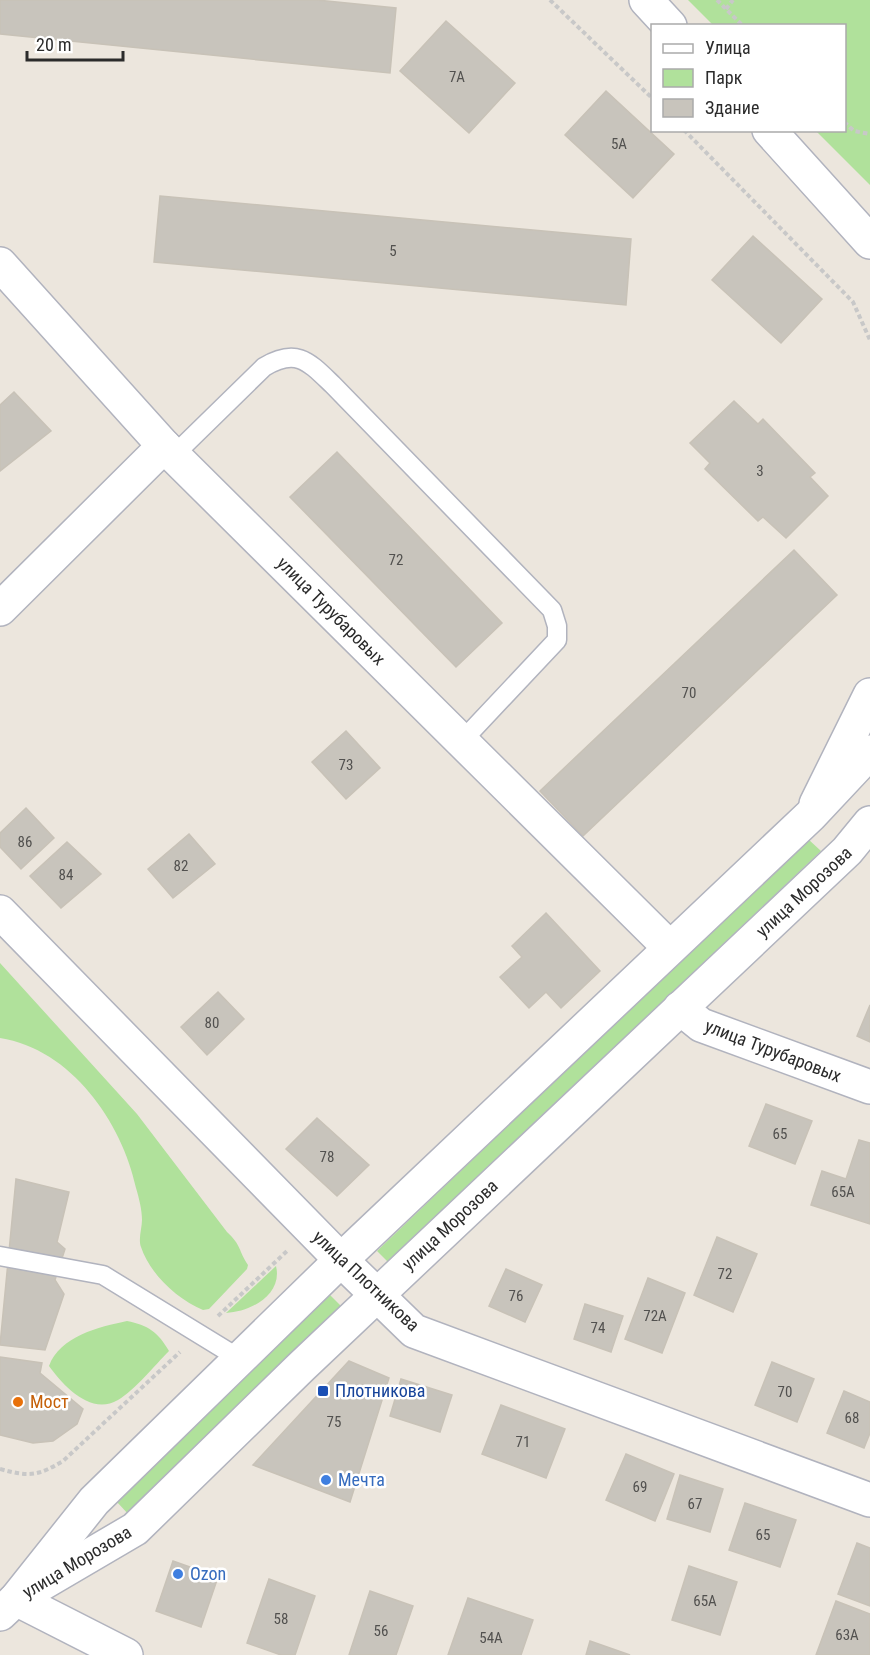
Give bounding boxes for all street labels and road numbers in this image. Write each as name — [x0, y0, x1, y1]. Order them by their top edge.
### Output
street label: улица Турубаровых — [273, 552, 390, 669]
street label: улица Морозова — [752, 842, 856, 941]
street label: улица Турубаровых — [702, 1015, 844, 1086]
street label: улица Морозова — [398, 1175, 502, 1274]
street label: улица Плотникова — [309, 1226, 424, 1335]
street label: улица Морозова — [19, 1521, 135, 1602]

